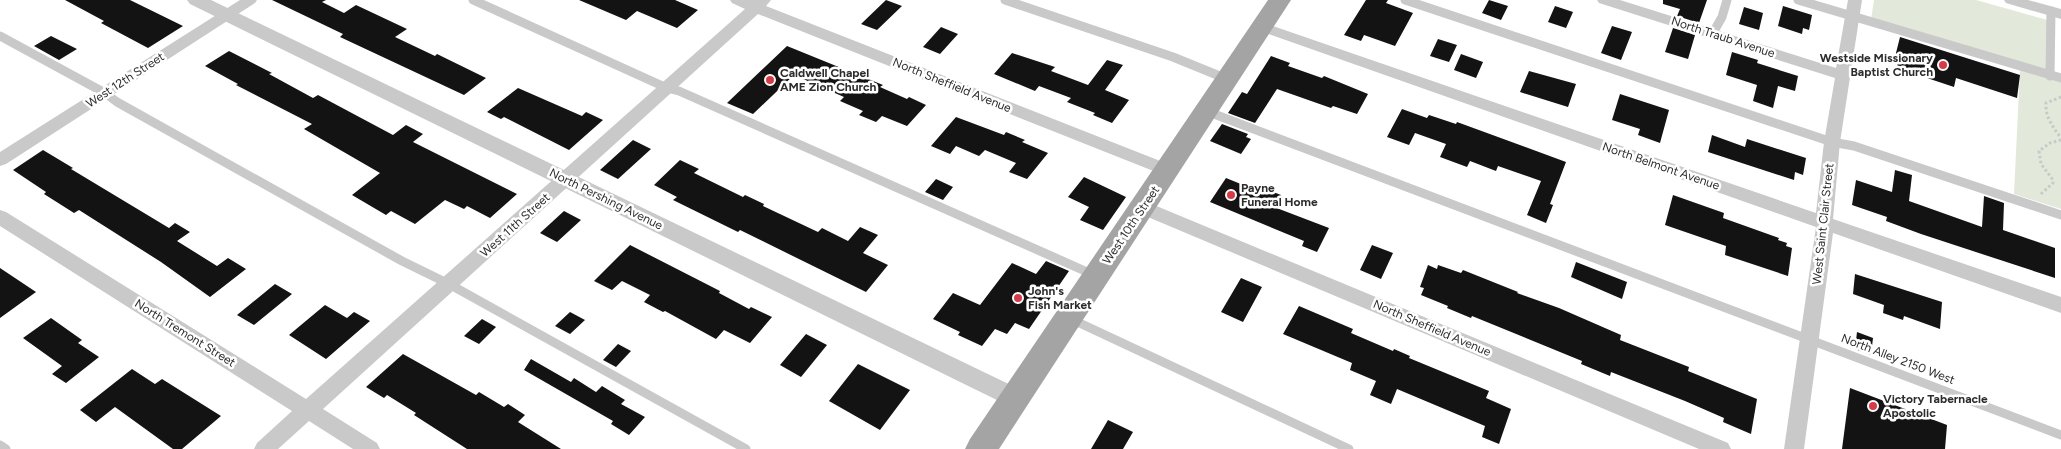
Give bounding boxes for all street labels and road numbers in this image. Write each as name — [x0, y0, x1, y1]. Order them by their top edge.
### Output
street label: North Traub Avenue — [1669, 14, 1777, 60]
street label: West 12th Street — [83, 49, 167, 110]
street label: North Sheffield Avenue — [891, 55, 1014, 115]
street label: North Belmont Avenue — [1601, 139, 1722, 193]
street label: West Saint Clair Street — [1810, 162, 1836, 285]
street label: North Pershing Avenue — [547, 165, 665, 233]
street label: West 10th Street — [1100, 183, 1163, 267]
street label: West 11th Street — [477, 190, 553, 260]
street label: North Tremont Street — [132, 296, 238, 370]
street label: North Sheffield Avenue — [1371, 297, 1493, 359]
street label: North Alley 2150 West — [1839, 331, 1957, 387]

